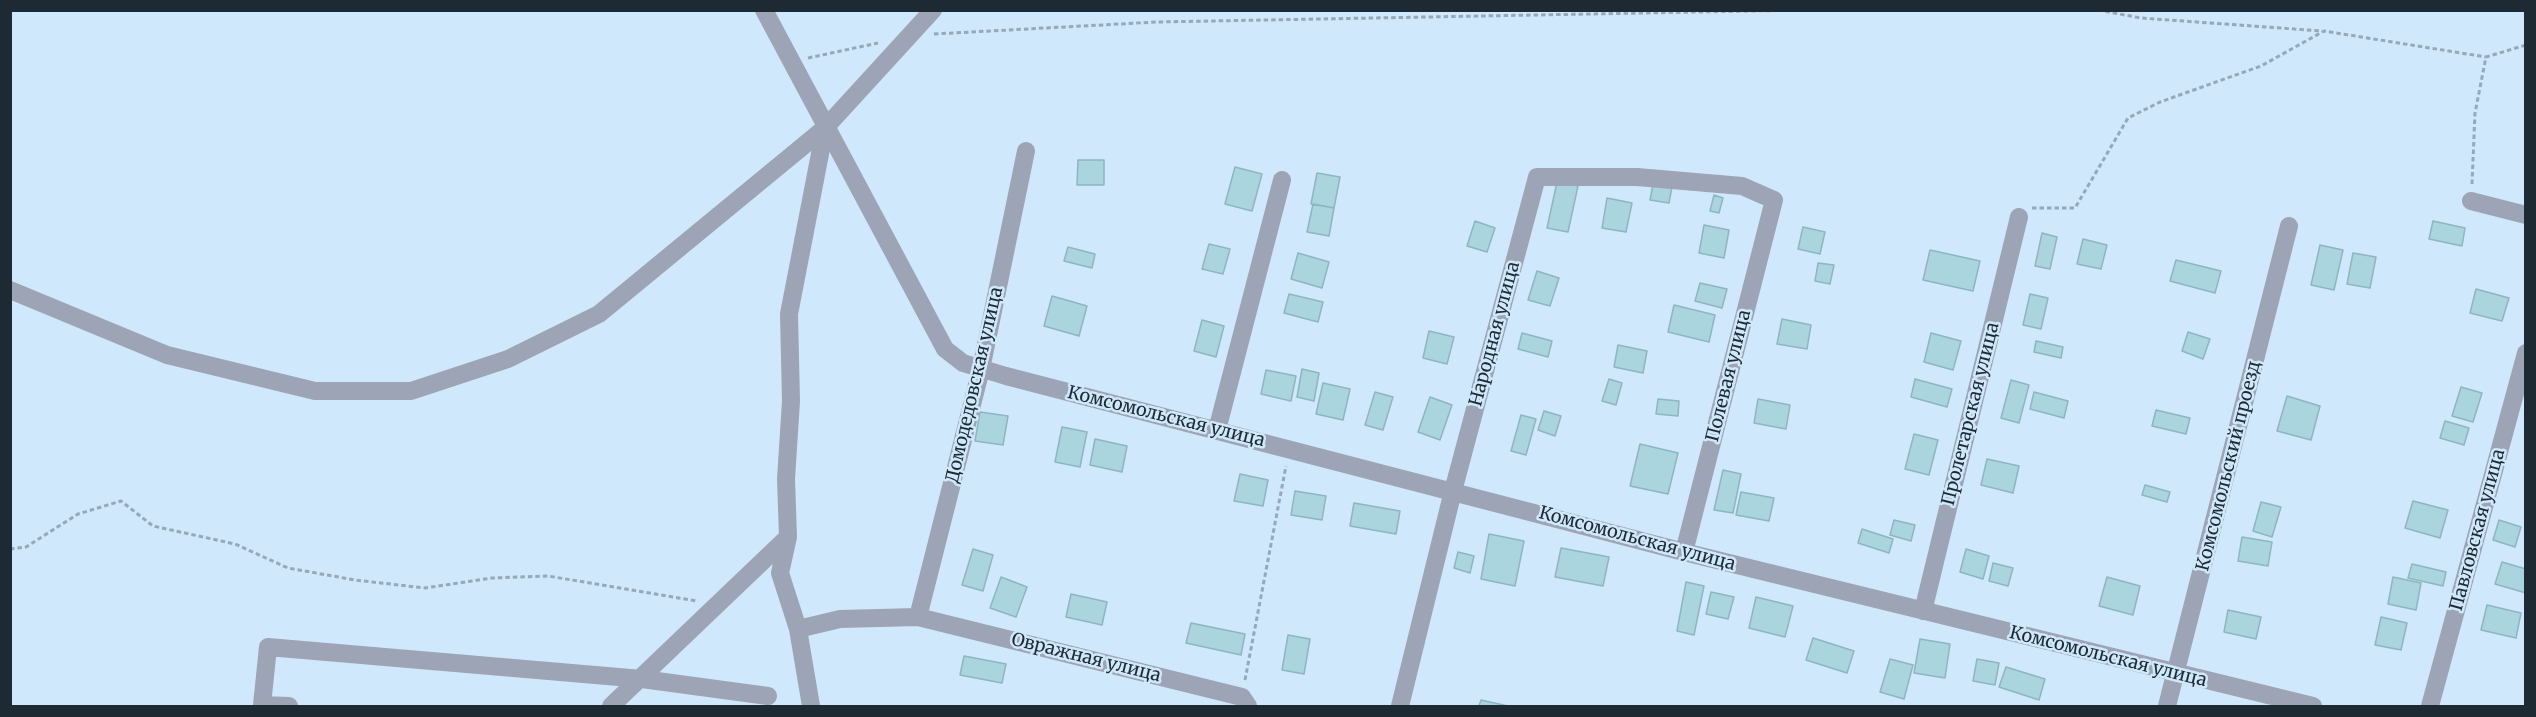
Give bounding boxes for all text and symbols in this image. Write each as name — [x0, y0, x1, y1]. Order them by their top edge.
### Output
street label: Народная улица — [1465, 259, 1525, 409]
street label: Домодедовская улица — [942, 285, 1008, 485]
street label: Полевая улица — [1702, 308, 1756, 444]
street label: Пролетарская улица — [1938, 320, 2004, 508]
street label: Комсомольский проезд — [2192, 359, 2266, 573]
street label: Комсомольская улица — [1065, 382, 1267, 452]
street label: Павловская улица — [2446, 447, 2510, 613]
street label: Комсомольская улица — [1536, 502, 1738, 576]
street label: Комсомольская улица — [2007, 622, 2209, 692]
street label: Овражная улица — [1009, 629, 1163, 687]

